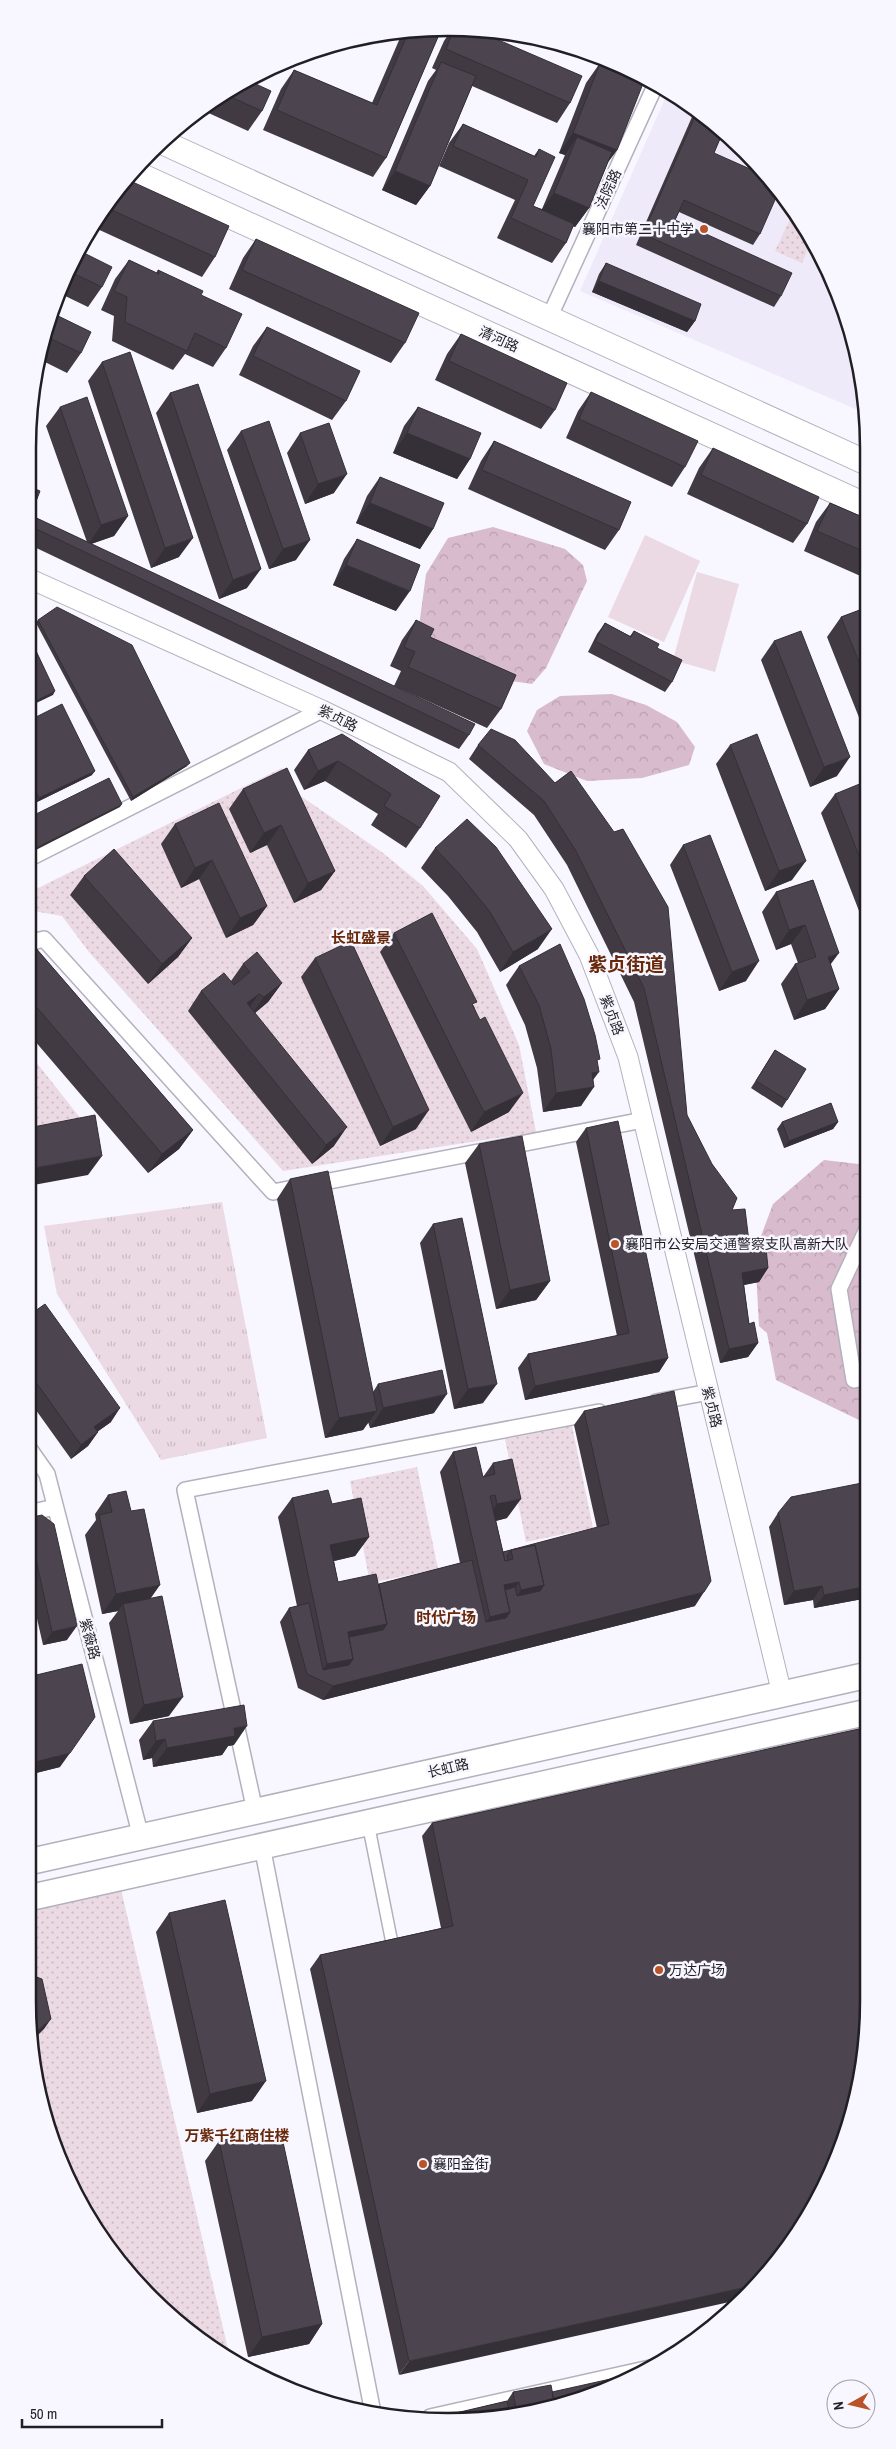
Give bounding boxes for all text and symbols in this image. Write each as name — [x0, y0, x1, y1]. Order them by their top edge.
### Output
street label: 法院路 — [591, 166, 625, 212]
place label: 襄阳市第二十中学 — [582, 220, 694, 238]
marker: 襄阳市第二十中学 — [698, 223, 710, 235]
street label: 清河路 — [476, 322, 522, 356]
street label: 紫贞路 — [315, 701, 361, 735]
district label: 长虹盛景 — [331, 927, 391, 948]
district label: 紫贞街道 — [588, 951, 664, 977]
street label: 紫贞路 — [596, 992, 628, 1038]
place label: 襄阳市公安局交通警察支队高新大队 — [625, 1235, 849, 1253]
marker: 襄阳市公安局交通警察支队高新大队 — [609, 1238, 621, 1250]
street label: 紫贞路 — [698, 1384, 726, 1430]
district label: 时代广场 — [416, 1607, 476, 1628]
street label: 紫薇路 — [76, 1616, 104, 1662]
street label: 长虹路 — [426, 1755, 470, 1781]
place label: 万达广场 — [669, 1961, 725, 1979]
marker: 万达广场 — [653, 1964, 665, 1976]
district label: 万紫千红商住楼 — [184, 2125, 290, 2146]
place label: 襄阳金街 — [433, 2155, 489, 2173]
marker: 襄阳金街 — [417, 2158, 429, 2170]
north arrow — [826, 2379, 876, 2429]
scale bar — [22, 2396, 162, 2428]
text: N — [829, 2400, 848, 2411]
text: 50 m — [30, 2403, 57, 2424]

